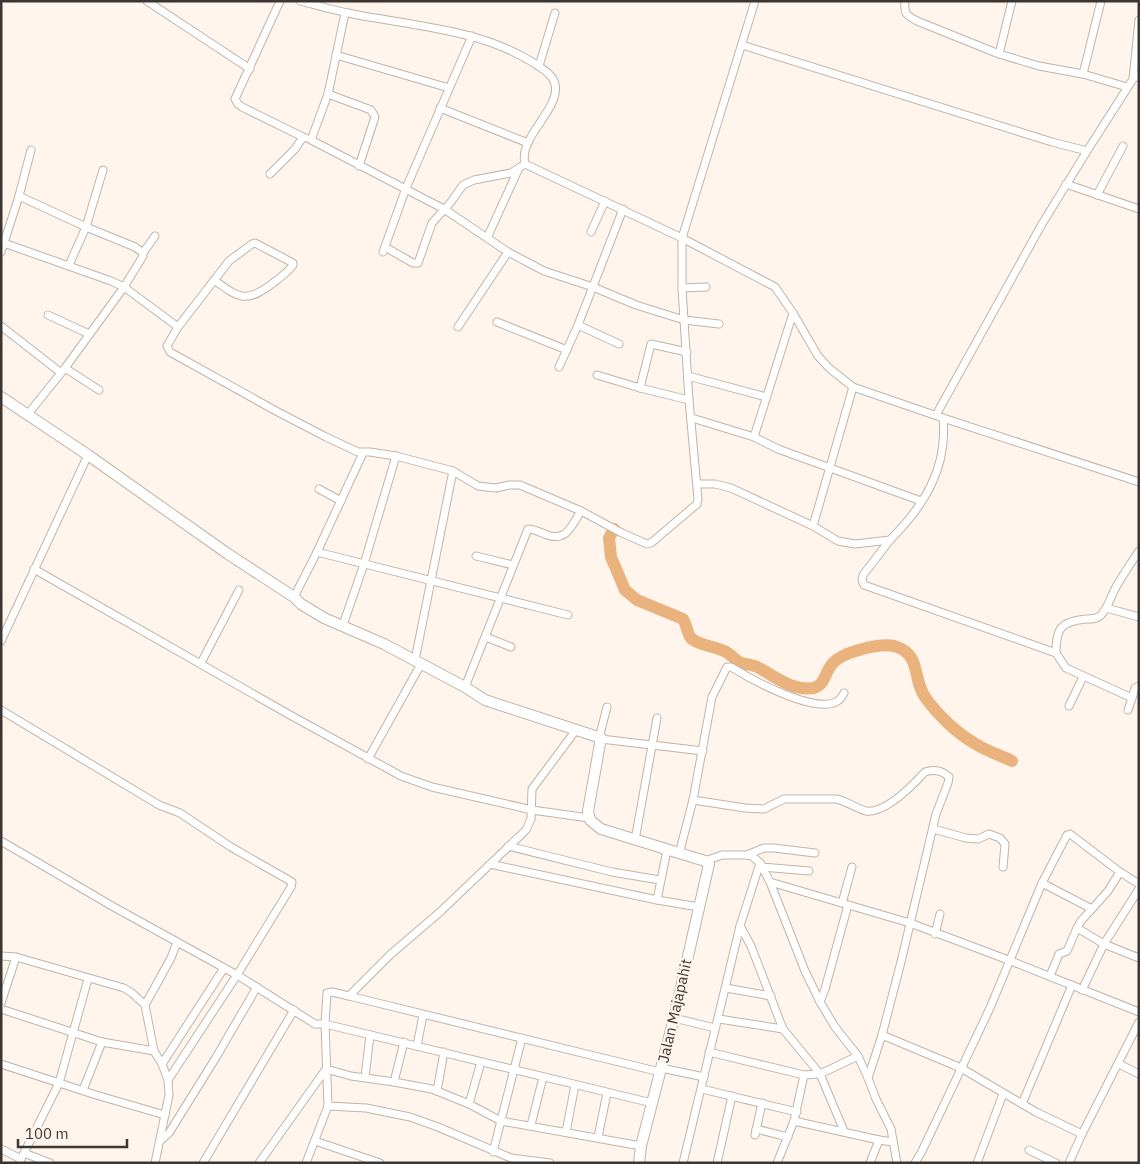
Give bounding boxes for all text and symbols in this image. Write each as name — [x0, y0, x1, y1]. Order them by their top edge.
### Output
street label: Jalan Majapahit — [653, 957, 696, 1065]
scale bar — [18, 1116, 126, 1148]
text: 100 m — [25, 1124, 69, 1143]

